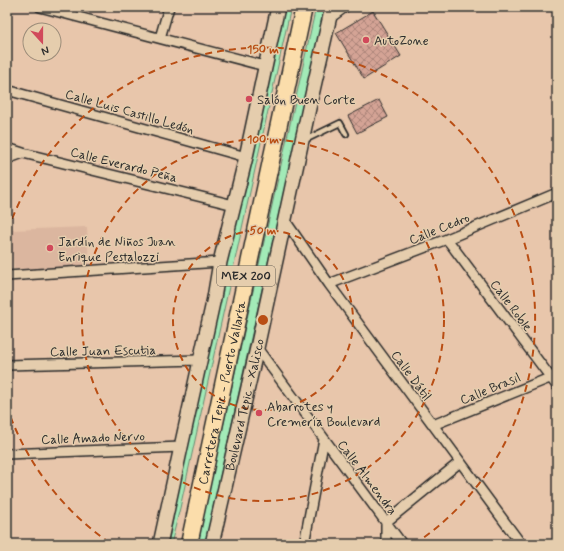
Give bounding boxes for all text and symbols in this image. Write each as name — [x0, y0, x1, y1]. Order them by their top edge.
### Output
north arrow — [22, 22, 62, 62]
place label: AutoZone — [374, 33, 429, 50]
marker: AutoZone — [361, 35, 371, 45]
text: 150 m — [247, 42, 279, 58]
text: N — [39, 43, 51, 58]
street label: Calle Luis Castillo Ledón — [63, 86, 196, 139]
place label: Salón Buen Corte — [257, 92, 355, 109]
marker: Salón Buen Corte — [244, 94, 254, 104]
text: 100 m — [247, 132, 280, 148]
street label: Calle Everardo Peña — [68, 144, 179, 187]
street label: Calle Cedro — [407, 210, 472, 249]
text: 50 m — [250, 223, 277, 239]
place label: Jardín de Niños Juan Enrique Pestalozzi — [58, 234, 176, 266]
marker: Jardín de Niños Juan Enrique Pestalozzi — [45, 243, 55, 253]
road number: MEX 200 — [217, 266, 275, 286]
street label: Calle Roble — [486, 277, 536, 335]
street label: Carretera Tepic - Puerto Vallarta — [195, 299, 251, 486]
centre of rings — [256, 313, 270, 327]
street label: Boulevard Tepic - Xalisco — [222, 337, 269, 473]
street label: Calle Juan Escutia — [50, 342, 157, 361]
street label: Calle Dátil — [387, 347, 435, 404]
street label: Calle Brasil — [458, 370, 523, 409]
place label: Abarrotes y Cremería Boulevard — [267, 399, 380, 431]
marker: Abarrotes y Cremería Boulevard — [254, 408, 264, 418]
street label: Calle Amado Nervo — [41, 428, 146, 449]
street label: Calle Almendra — [333, 437, 401, 519]

